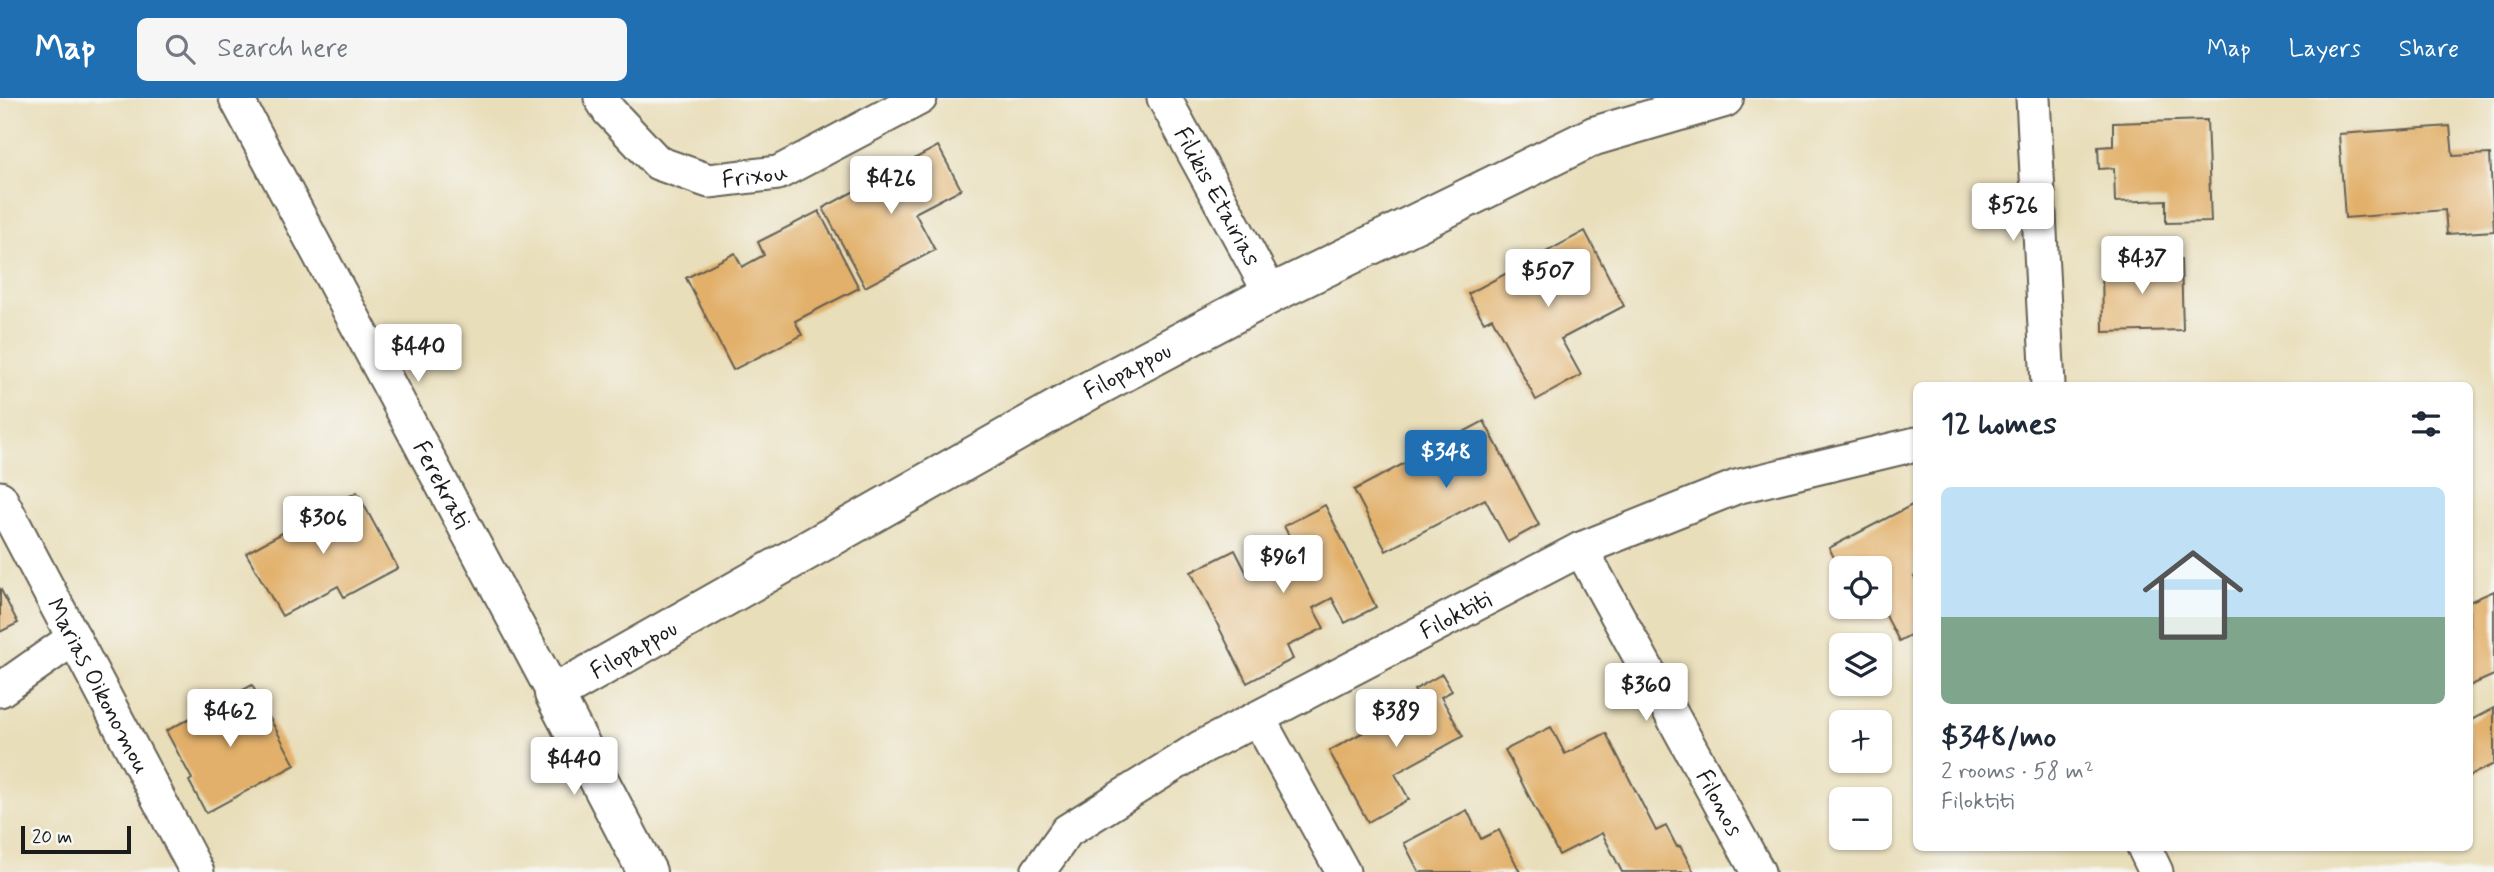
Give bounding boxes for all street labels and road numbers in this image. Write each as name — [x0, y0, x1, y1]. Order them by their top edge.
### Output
street label: Filikis Etairias — [1166, 122, 1267, 272]
street label: Frixou — [720, 157, 793, 196]
street label: Filopappou — [1078, 336, 1177, 408]
street label: Ferekrati — [405, 436, 477, 535]
street label: Filoktiti — [1415, 585, 1497, 647]
street label: Marias Oikonomou — [39, 593, 156, 779]
street label: Filopappou — [585, 613, 683, 687]
street label: Filonos — [1688, 764, 1750, 842]

